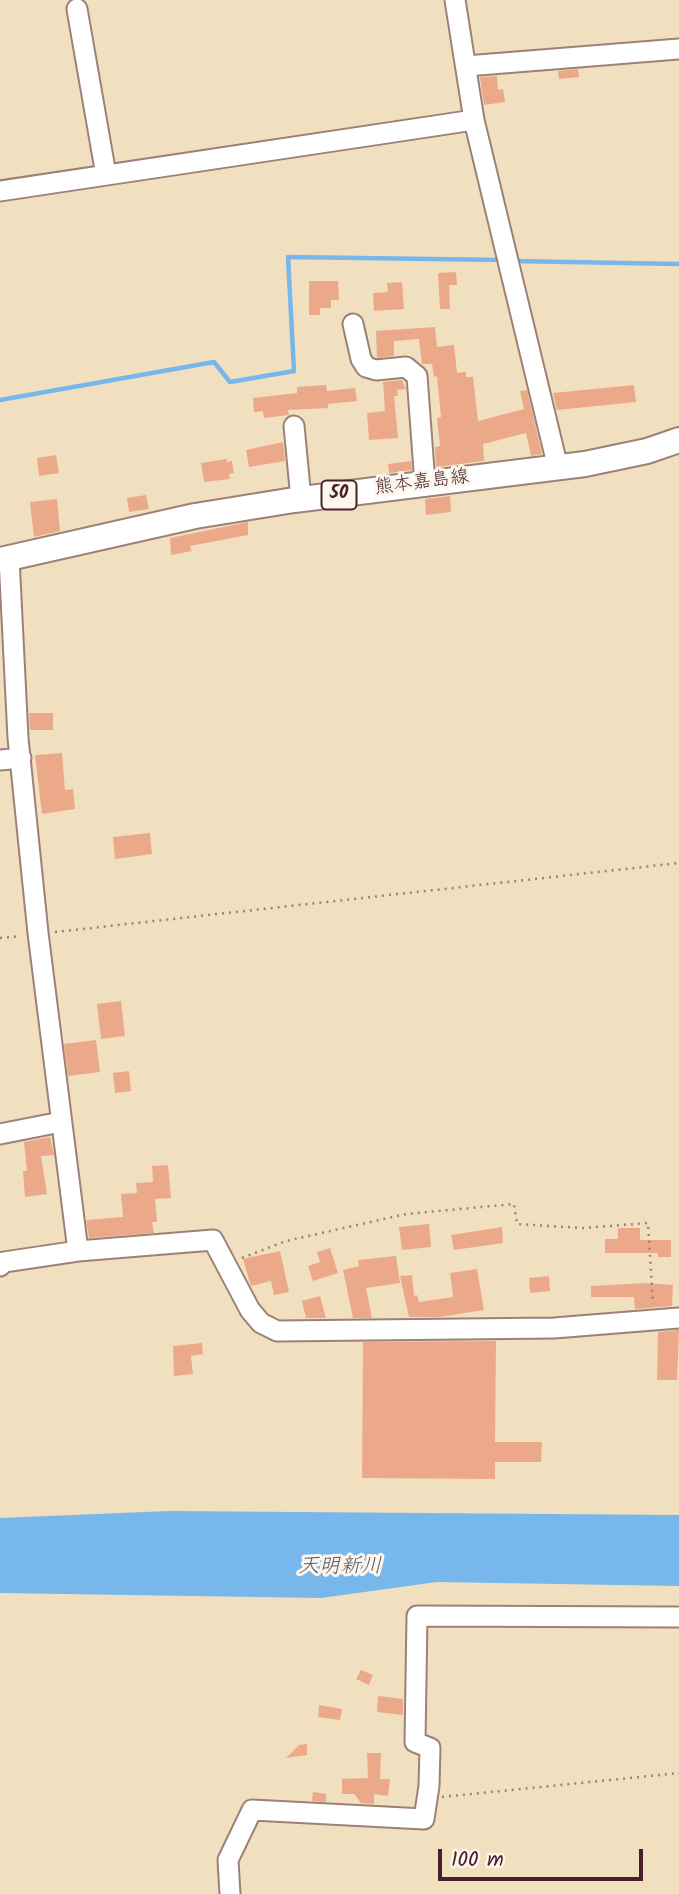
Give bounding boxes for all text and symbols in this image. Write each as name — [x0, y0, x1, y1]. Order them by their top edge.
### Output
street label: 熊本嘉島線 — [373, 467, 471, 501]
road number: 50 — [322, 480, 356, 509]
water label: 天明新川 — [298, 1555, 382, 1581]
scale bar — [441, 1834, 646, 1878]
text: 100 m — [451, 1844, 504, 1877]

